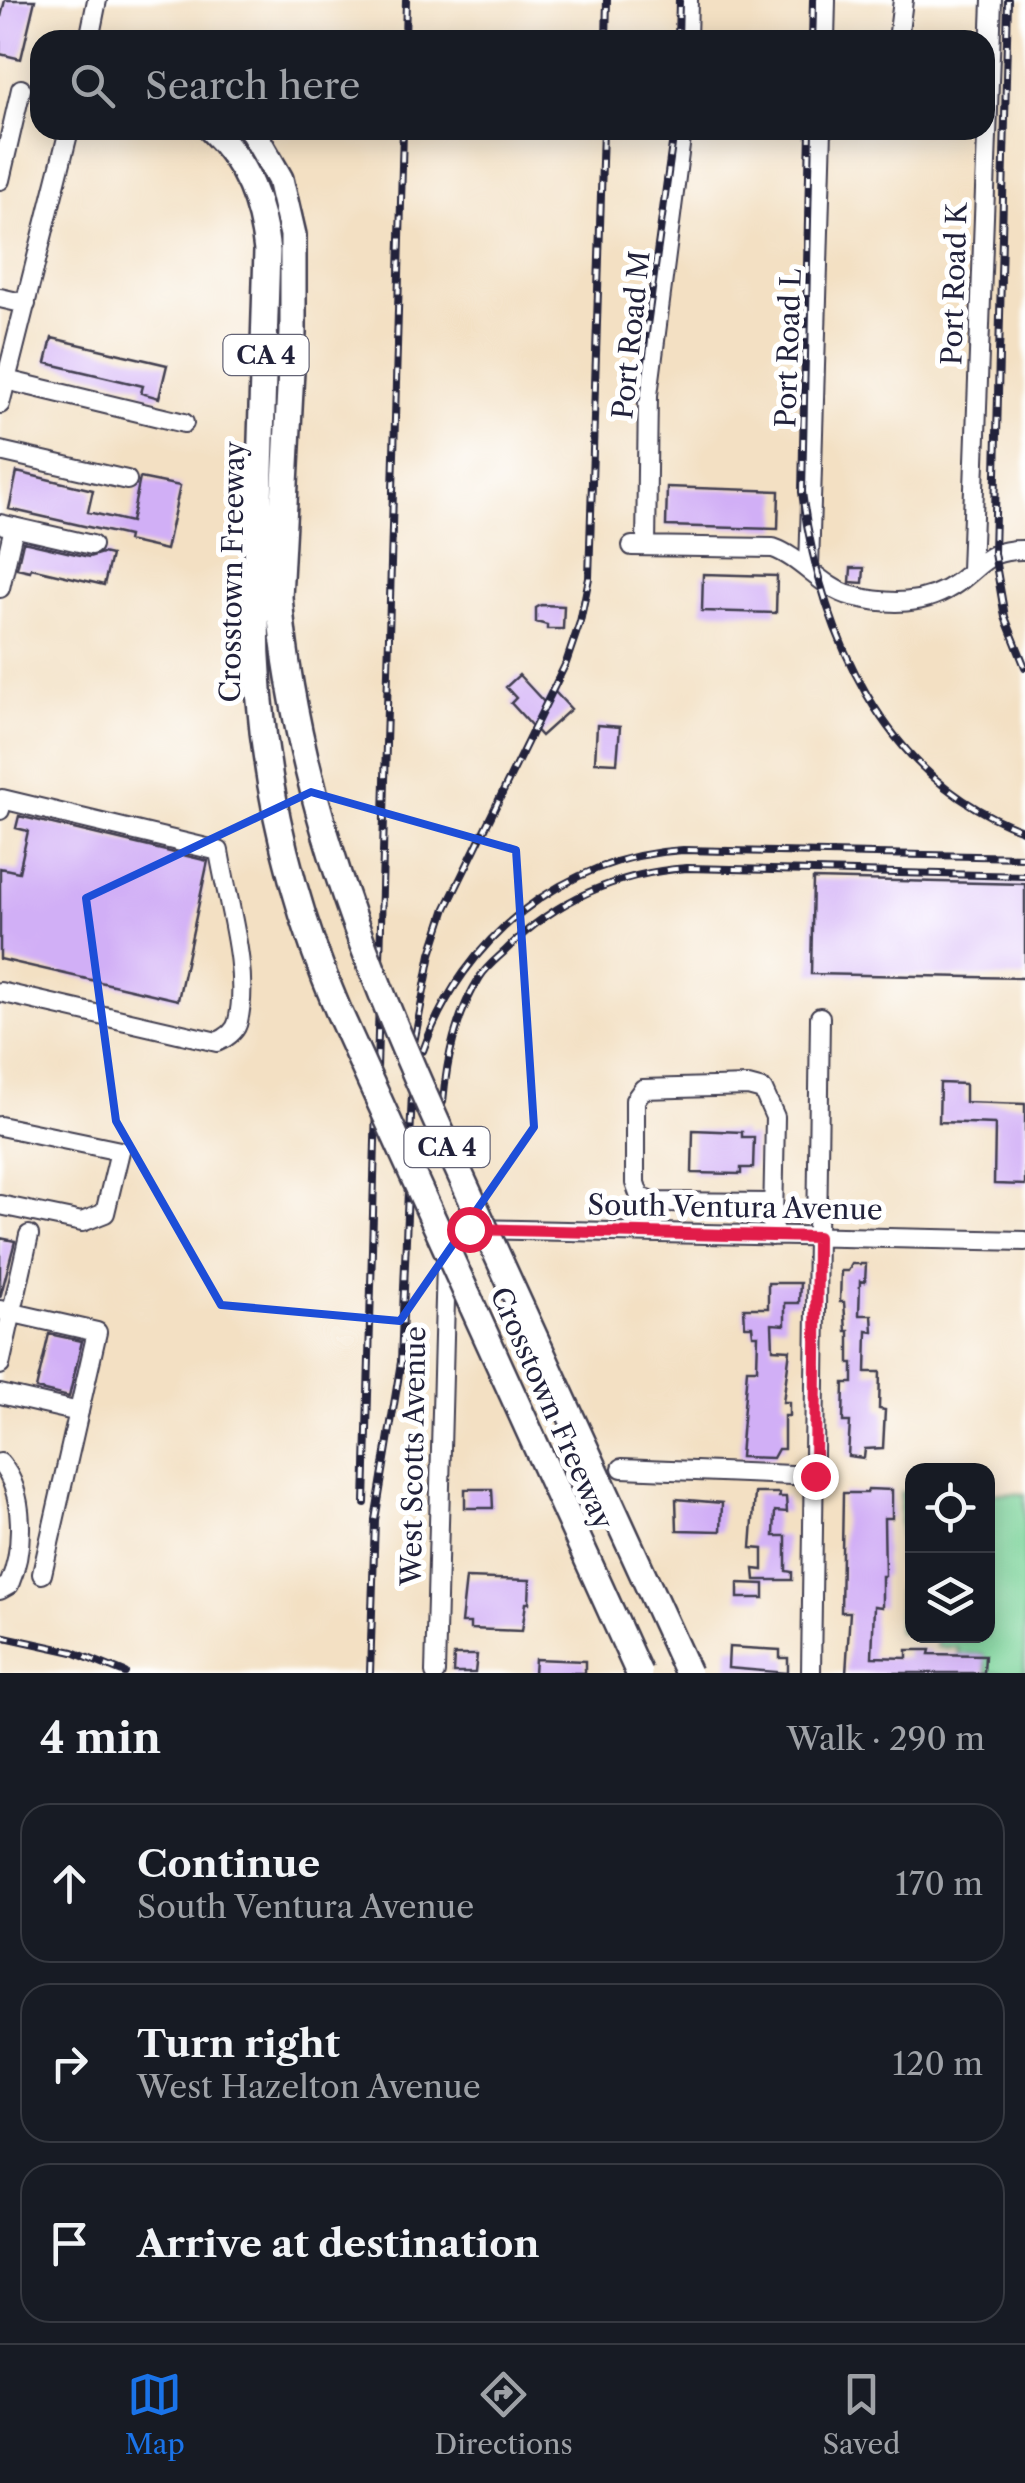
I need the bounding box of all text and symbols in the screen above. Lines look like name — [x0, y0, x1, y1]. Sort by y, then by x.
search box — [30, 30, 995, 140]
icon: search — [65, 58, 120, 113]
text: Search here — [145, 62, 360, 109]
street label: Port Road K — [934, 201, 974, 366]
street label: Port Road M — [605, 249, 657, 421]
street label: Port Road L — [768, 268, 808, 428]
road number: CA 4 — [224, 335, 308, 375]
street label: Crosstown Freeway — [213, 441, 251, 703]
road number: CA 4 — [404, 1127, 490, 1167]
street label: South Ventura Avenue — [587, 1187, 883, 1227]
route start — [447, 1207, 493, 1253]
street label: Crosstown Freeway — [483, 1282, 621, 1535]
street label: West Scotts Avenue — [394, 1326, 432, 1587]
route end — [793, 1454, 839, 1500]
map controls — [905, 1463, 995, 1643]
button: locate — [905, 1463, 995, 1553]
button: layers — [905, 1553, 995, 1643]
text: 4 min — [40, 1712, 161, 1764]
text: Walk · 290 m — [787, 1719, 985, 1758]
text: Continue — [137, 1840, 320, 1887]
icon: ahead — [42, 1856, 97, 1911]
text: 170 m — [895, 1864, 983, 1903]
text: South Ventura Avenue — [137, 1887, 474, 1926]
text: Turn right — [137, 2020, 340, 2067]
icon: right — [42, 2036, 97, 2091]
text: 120 m — [893, 2044, 983, 2083]
text: West Hazelton Avenue — [137, 2067, 481, 2106]
icon: arrive — [42, 2216, 97, 2271]
text: Arrive at destination — [137, 2220, 540, 2267]
tab: Map — [125, 2367, 185, 2461]
tab: Directions — [434, 2367, 573, 2461]
tab: Saved — [822, 2367, 900, 2461]

